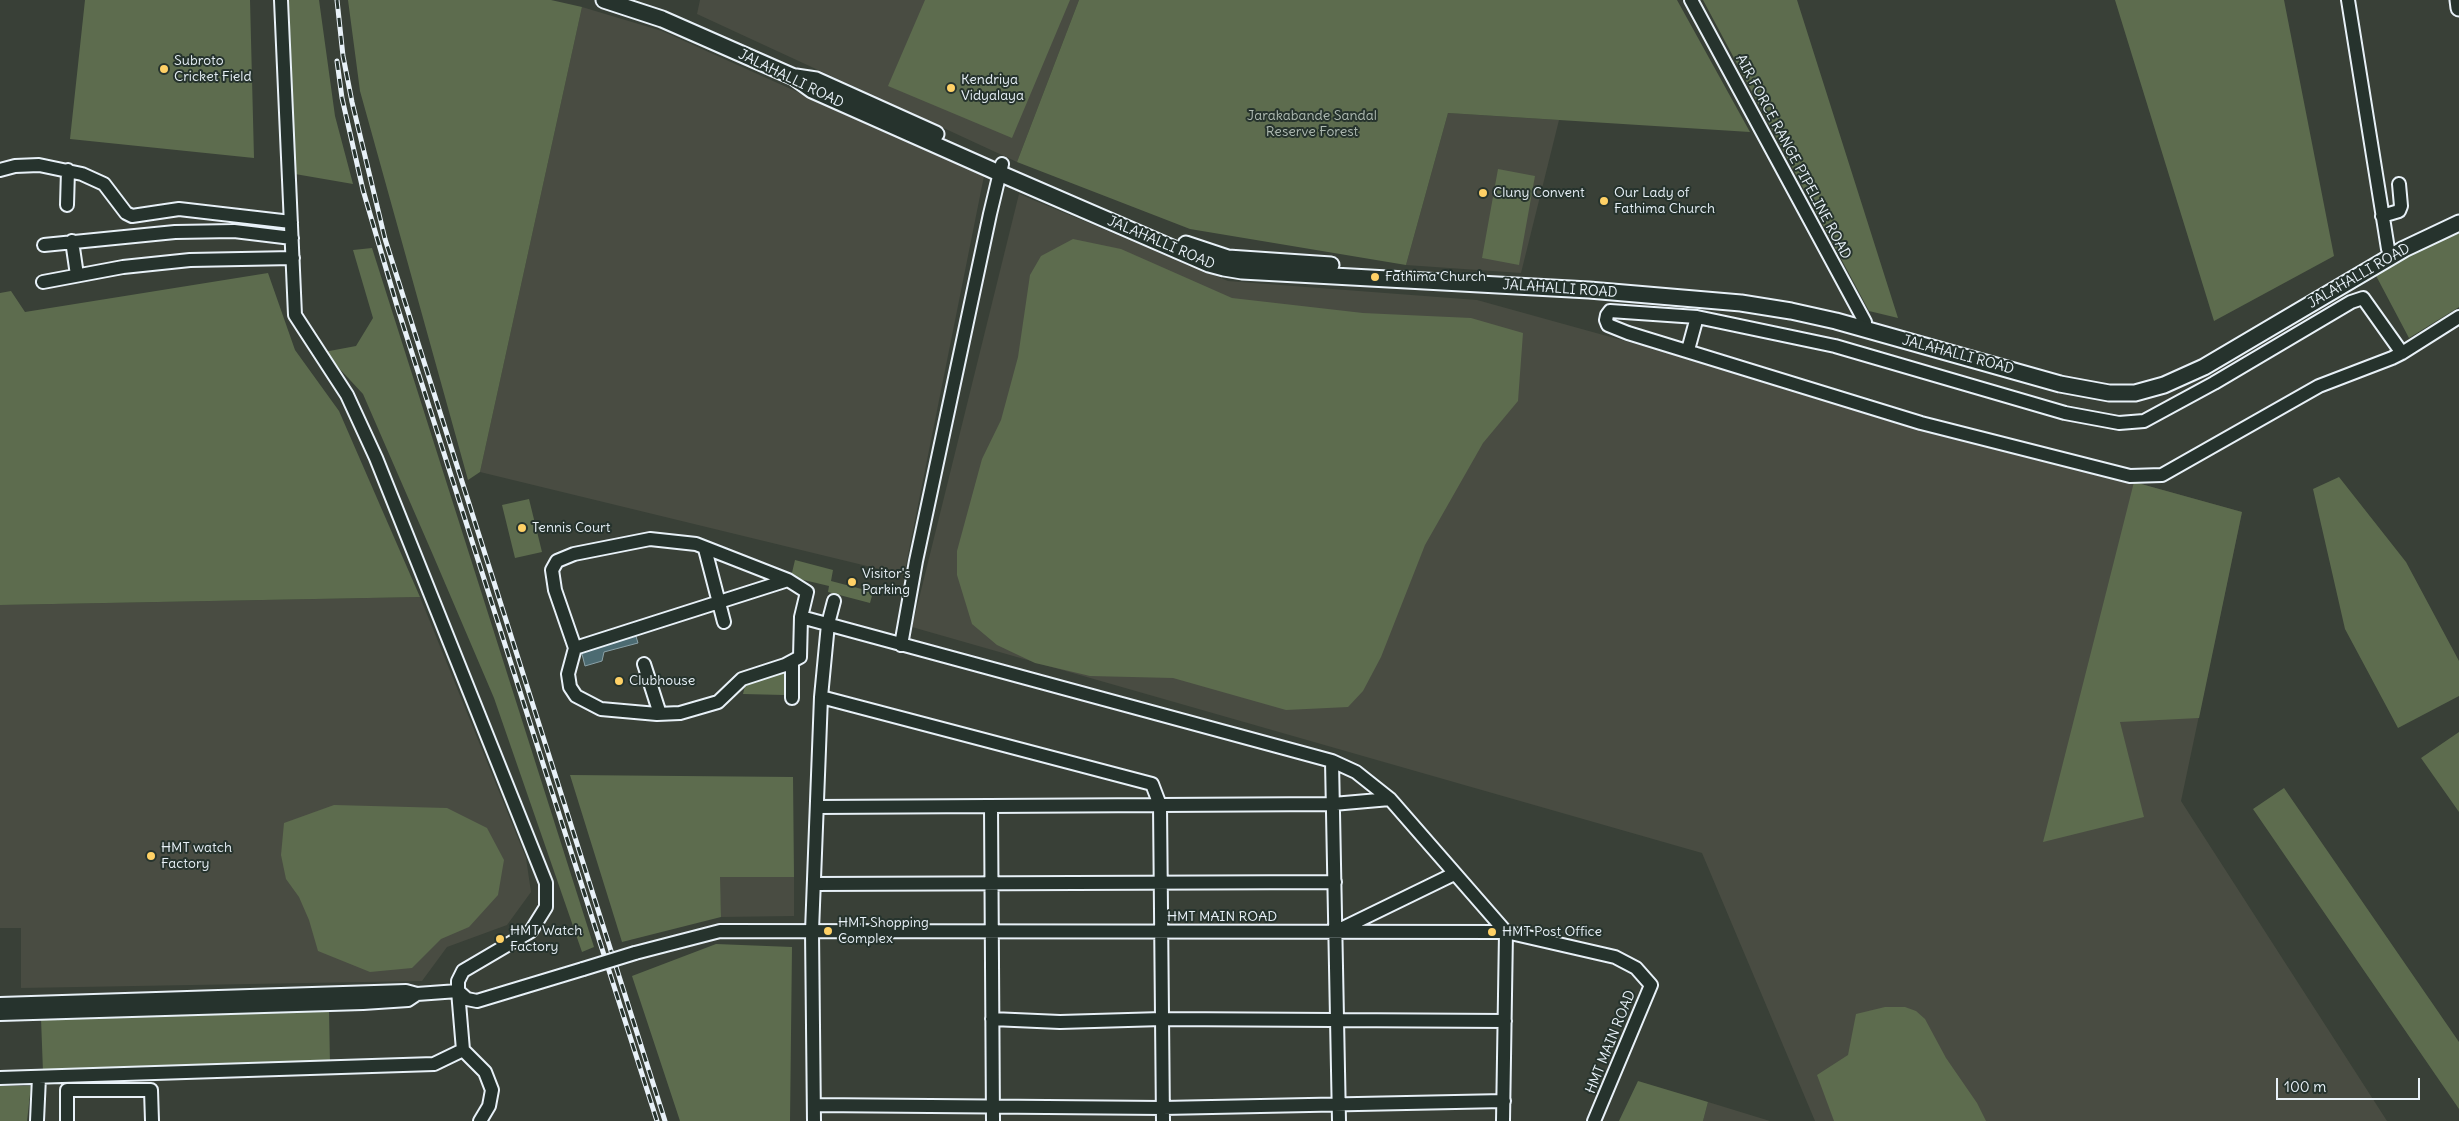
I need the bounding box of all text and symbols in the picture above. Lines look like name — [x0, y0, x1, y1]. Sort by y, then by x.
street label: JALAHALLI ROAD — [736, 46, 846, 112]
street label: AIR FORCE RANGE PIPELINE ROAD — [1732, 52, 1854, 262]
place label: Subroto Cricket Field — [174, 53, 252, 85]
marker: Subroto Cricket Field — [158, 63, 170, 75]
place label: Kendriya Vidyalaya — [961, 72, 1024, 104]
marker: Kendriya Vidyalaya — [945, 82, 957, 94]
park label: Jarakabande Sandal Reserve Forest — [1247, 108, 1377, 140]
place label: Cluny Convent — [1493, 185, 1585, 201]
place label: Our Lady of Fathima Church — [1614, 185, 1715, 218]
marker: Cluny Convent — [1477, 187, 1489, 199]
marker: Our Lady of Fathima Church — [1598, 195, 1610, 207]
street label: JALAHALLI ROAD — [1105, 213, 1217, 273]
street label: JALAHALLI ROAD — [2305, 240, 2413, 312]
place label: Fathima Church — [1385, 269, 1486, 285]
marker: Fathima Church — [1369, 271, 1381, 283]
street label: JALAHALLI ROAD — [1502, 277, 1618, 301]
street label: JALAHALLI ROAD — [1900, 332, 2016, 378]
place label: Tennis Court — [532, 520, 610, 536]
marker: Tennis Court — [516, 522, 528, 534]
place label: Visitor's Parking — [862, 566, 911, 598]
marker: Visitor's Parking — [846, 576, 858, 588]
place label: Clubhouse — [629, 673, 695, 689]
marker: Clubhouse — [613, 675, 625, 687]
place label: HMT watch Factory — [161, 840, 232, 872]
marker: HMT watch Factory — [145, 850, 157, 862]
street label: HMT MAIN ROAD — [1167, 909, 1277, 925]
place label: HMT Shopping Complex — [838, 915, 929, 948]
place label: HMT Watch Factory — [510, 923, 582, 956]
place label: HMT Post Office — [1502, 924, 1602, 940]
marker: HMT Shopping Complex — [822, 925, 834, 937]
marker: HMT Post Office — [1486, 926, 1498, 938]
marker: HMT Watch Factory — [494, 933, 506, 945]
street label: HMT MAIN ROAD — [1583, 988, 1639, 1096]
scale bar — [2279, 1068, 2423, 1100]
text: 100 m — [2284, 1077, 2326, 1096]

